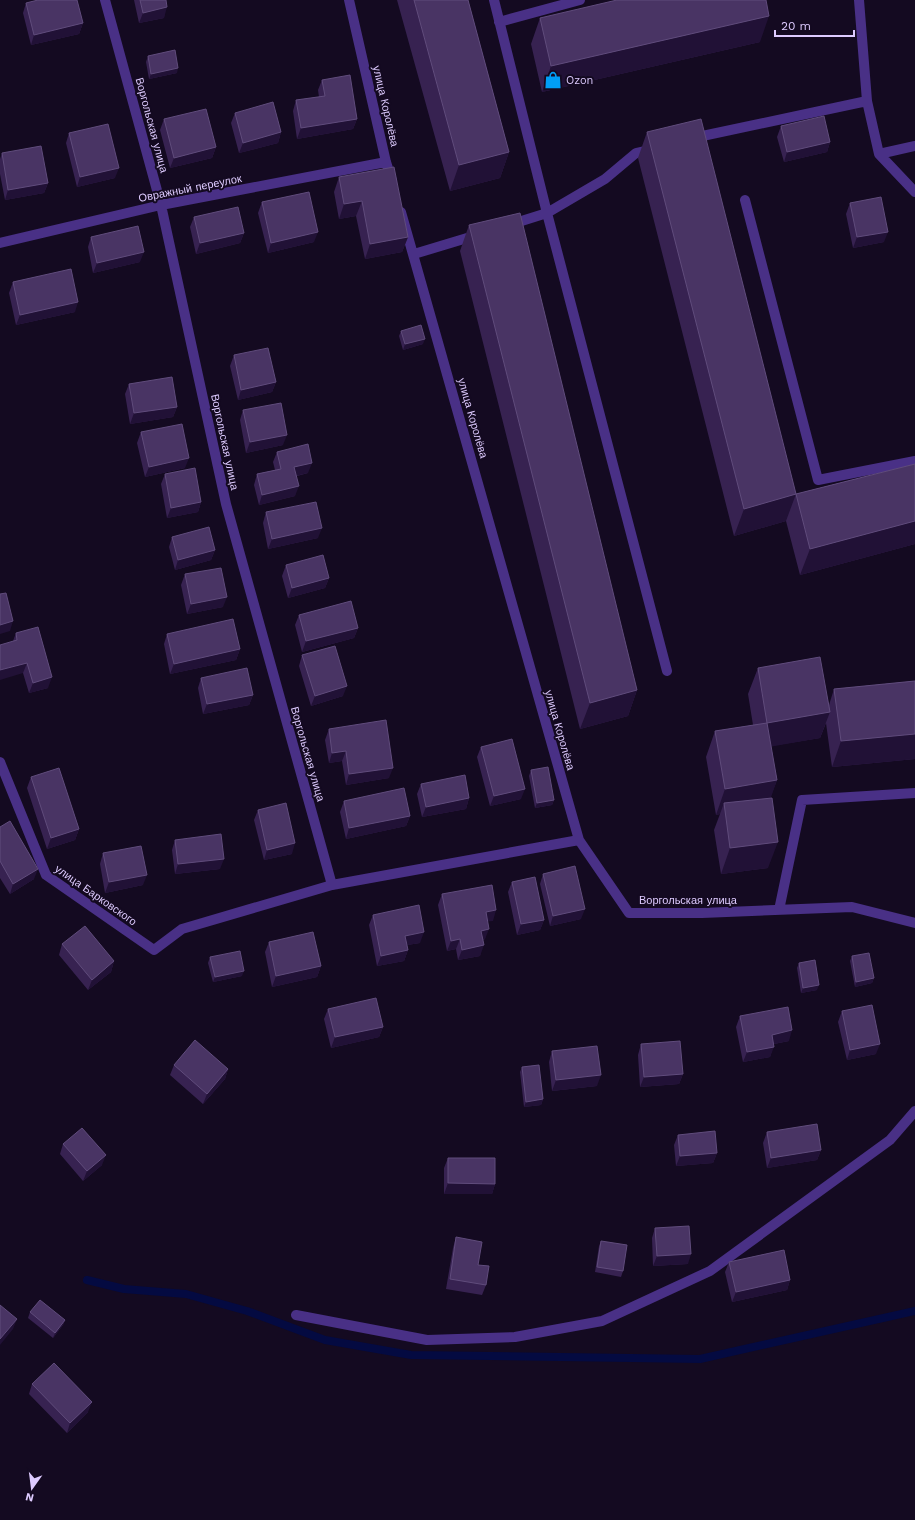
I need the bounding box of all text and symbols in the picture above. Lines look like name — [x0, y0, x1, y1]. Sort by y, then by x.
scale bar — [775, 12, 854, 38]
text: 20 m — [781, 19, 811, 33]
street label: улица Королёва — [370, 64, 401, 149]
shop icon: Ozon — [543, 70, 563, 90]
place label: Ozon — [566, 74, 593, 87]
street label: Воргольская улица — [133, 76, 171, 175]
street label: Овражный переулок — [137, 172, 243, 205]
street label: улица Королёва — [455, 377, 490, 461]
street label: Воргольская улица — [208, 393, 241, 492]
street label: улица Королёва — [542, 689, 577, 773]
street label: Воргольская улица — [288, 705, 328, 804]
street label: улица Барковского — [52, 862, 139, 928]
street label: Воргольская улица — [639, 894, 738, 907]
north arrow — [12, 1468, 52, 1508]
text: N — [24, 1490, 35, 1505]

